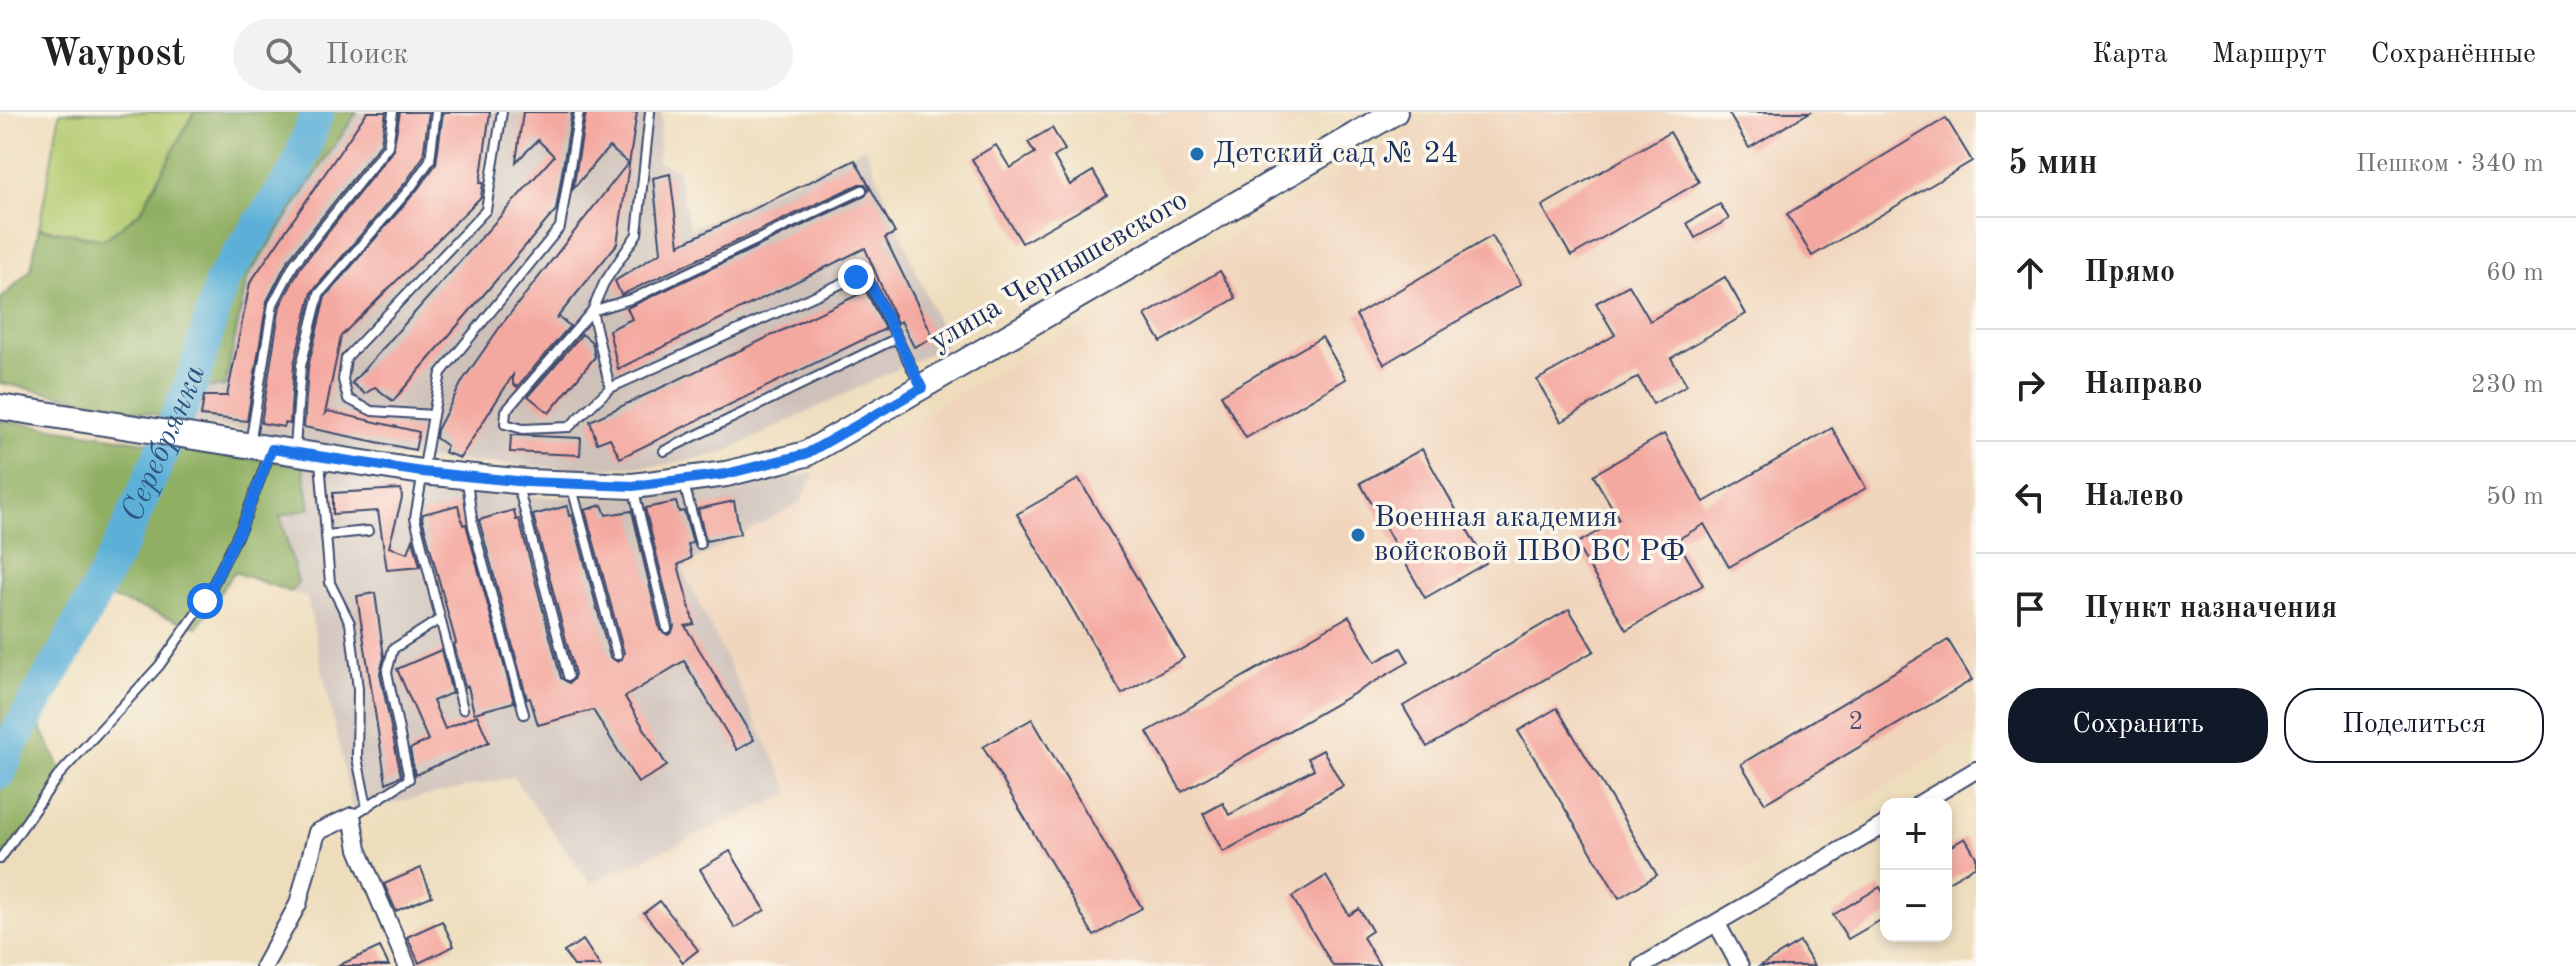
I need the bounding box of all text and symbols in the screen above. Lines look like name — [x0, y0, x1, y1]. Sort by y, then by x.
search box — [233, 19, 793, 91]
icon: search — [261, 33, 305, 77]
text: Waypost — [40, 36, 185, 74]
text: Поиск — [325, 40, 408, 70]
text: Карта — [2092, 41, 2168, 69]
text: Маршрут — [2212, 41, 2327, 69]
text: Сохранённые — [2371, 41, 2536, 69]
place label: Детский сад № 24 — [1213, 139, 1458, 169]
marker: Детский сад № 24 — [1188, 145, 1206, 163]
text: 5 мин — [2008, 147, 2098, 181]
text: Пешком · 340 m — [2356, 151, 2544, 177]
street label: улица Чернышевского — [925, 185, 1193, 357]
icon: ahead — [2008, 251, 2052, 295]
text: Прямо — [2084, 258, 2175, 288]
route end — [838, 259, 874, 295]
text: 60 m — [2486, 260, 2544, 286]
water label: Серебрянка — [117, 362, 212, 527]
icon: right — [2008, 363, 2052, 407]
text: Направо — [2084, 370, 2203, 400]
text: 230 m — [2471, 372, 2544, 398]
icon: left — [2008, 475, 2052, 519]
text: Налево — [2084, 482, 2184, 512]
text: 50 m — [2486, 484, 2544, 510]
place label: Военная академия войсковой ПВО ВС РФ — [1374, 503, 1685, 567]
marker: Военная академия войсковой ПВО ВС РФ — [1349, 526, 1367, 544]
route start — [187, 583, 223, 619]
icon: arrive — [2008, 587, 2052, 631]
text: Пункт назначения — [2084, 594, 2337, 624]
button: Сохранить — [2008, 688, 2268, 763]
button: Поделиться — [2284, 688, 2544, 763]
house number: 2 — [1848, 709, 1864, 735]
map controls — [1880, 798, 1952, 942]
button: + — [1880, 798, 1952, 870]
button: − — [1880, 870, 1952, 942]

